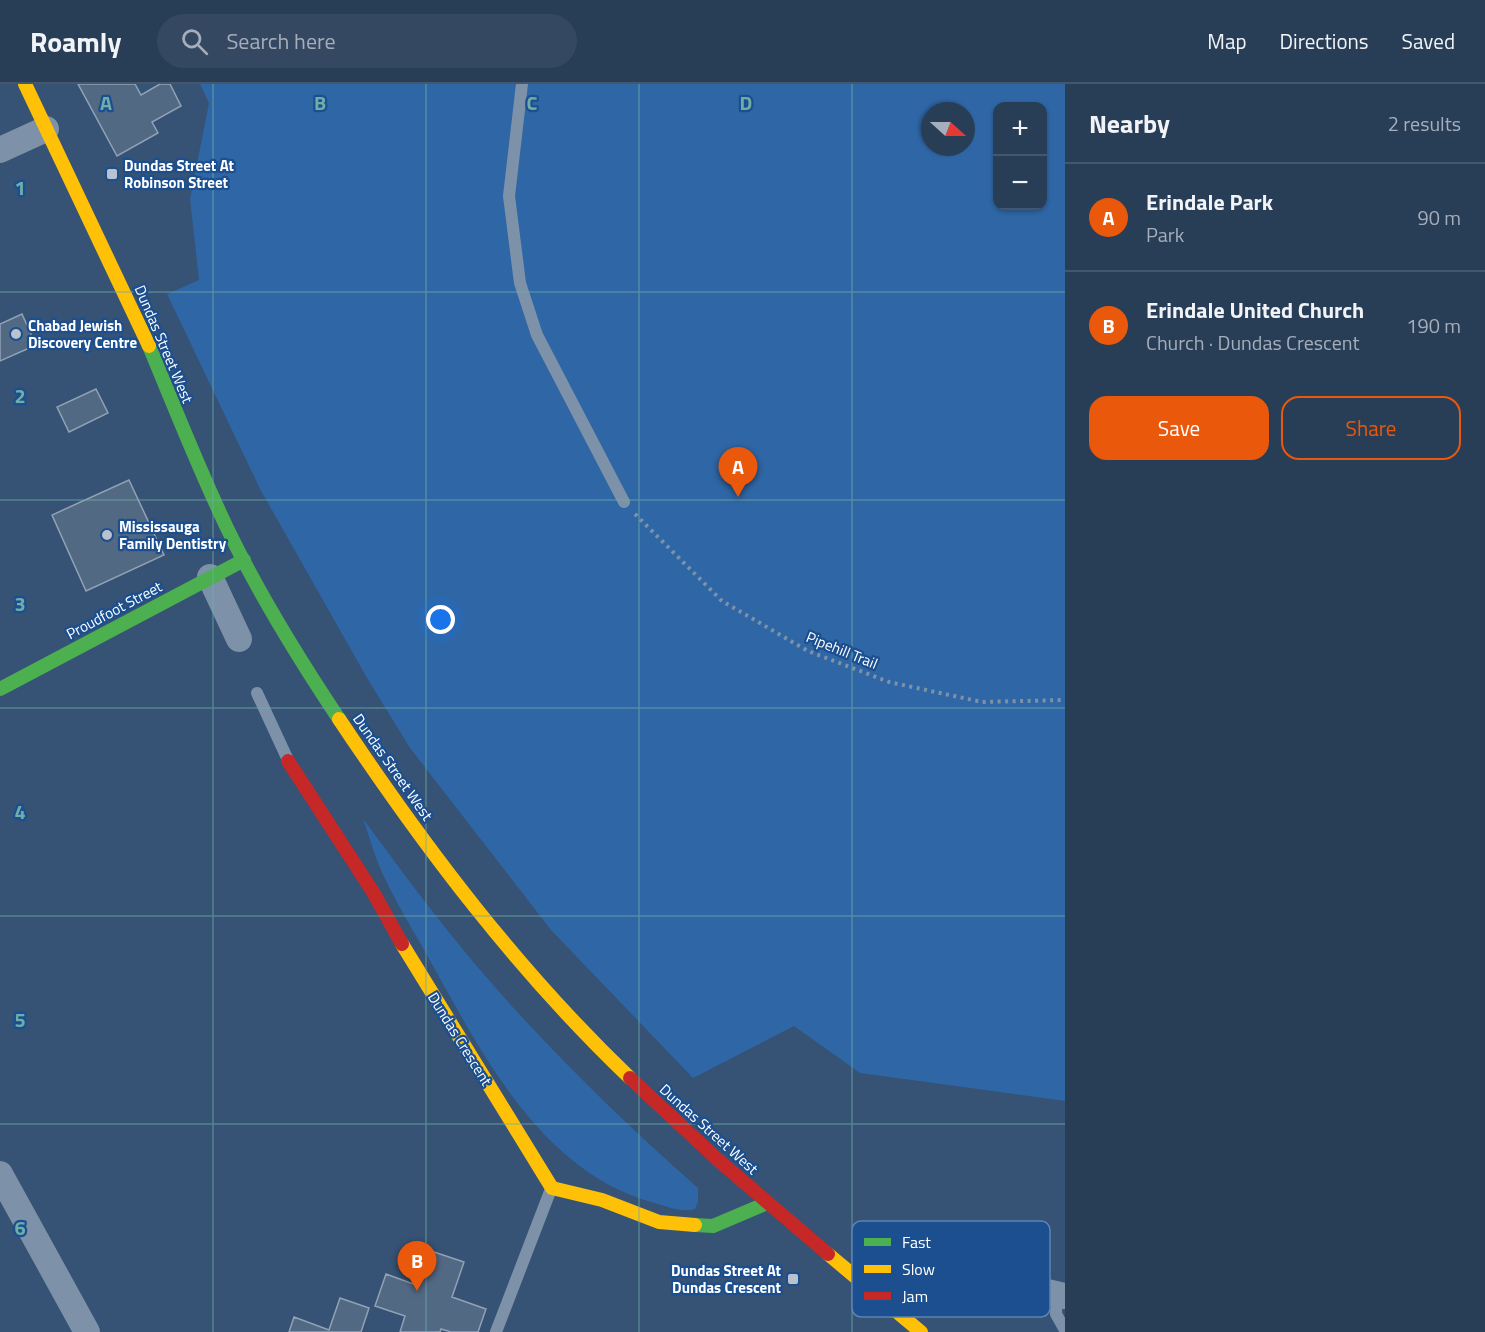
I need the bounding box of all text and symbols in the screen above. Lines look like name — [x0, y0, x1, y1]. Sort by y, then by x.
search box — [157, 14, 577, 68]
text: Roamly — [30, 20, 121, 63]
text: Search here — [226, 24, 336, 58]
icon: search — [178, 25, 211, 58]
text: Map — [1207, 25, 1247, 57]
text: Directions — [1280, 25, 1369, 57]
text: Saved — [1402, 25, 1455, 57]
text: A — [100, 87, 112, 118]
text: B — [314, 87, 326, 118]
text: C — [527, 87, 538, 118]
text: D — [740, 87, 752, 118]
north arrow — [921, 102, 975, 156]
map controls — [993, 102, 1047, 210]
button: + — [993, 102, 1047, 156]
text: Nearby — [1089, 104, 1170, 143]
text: 2 results — [1388, 108, 1461, 139]
place label: Dundas Street At Robinson Street — [124, 154, 234, 194]
button: − — [993, 156, 1047, 210]
marker: Dundas Street At Robinson Street — [105, 167, 119, 181]
text: 1 — [14, 172, 26, 203]
text: Erindale Park — [1146, 185, 1273, 219]
text: A — [1102, 202, 1115, 233]
text: 90 m — [1417, 202, 1461, 233]
text: Park — [1146, 219, 1184, 250]
street label: Dundas Street West — [129, 281, 200, 407]
text: Erindale United Church — [1146, 293, 1364, 327]
text: B — [1102, 310, 1115, 341]
text: 190 m — [1406, 310, 1461, 341]
place label: Chabad Jewish Discovery Centre — [28, 314, 137, 354]
marker: Chabad Jewish Discovery Centre — [9, 327, 23, 341]
text: Church · Dundas Crescent — [1146, 327, 1359, 358]
text: 2 — [14, 380, 26, 411]
button: Save — [1089, 396, 1269, 460]
button: Share — [1281, 396, 1461, 460]
pin: A — [718, 448, 758, 497]
place label: Mississauga Family Dentistry — [119, 515, 227, 555]
marker: Mississauga Family Dentistry — [100, 528, 114, 542]
street label: Proudfoot Street — [62, 575, 167, 645]
text: 3 — [14, 588, 26, 619]
your location — [426, 605, 455, 634]
street label: Pipehill Trail — [803, 625, 881, 675]
street label: Dundas Street West — [347, 709, 439, 826]
text: 4 — [14, 796, 26, 827]
street label: Dundas Crescent — [422, 988, 498, 1091]
text: 5 — [14, 1004, 26, 1035]
street label: Dundas Street West — [654, 1078, 764, 1180]
text: 6 — [14, 1212, 26, 1243]
legend — [852, 1221, 1050, 1317]
text: Fast — [902, 1230, 931, 1254]
pin: B — [398, 1242, 436, 1291]
text: Slow — [902, 1257, 935, 1281]
place label: Dundas Street At Dundas Crescent — [671, 1259, 782, 1299]
marker: Dundas Street At Dundas Crescent — [786, 1272, 800, 1286]
text: Jam — [902, 1284, 928, 1308]

